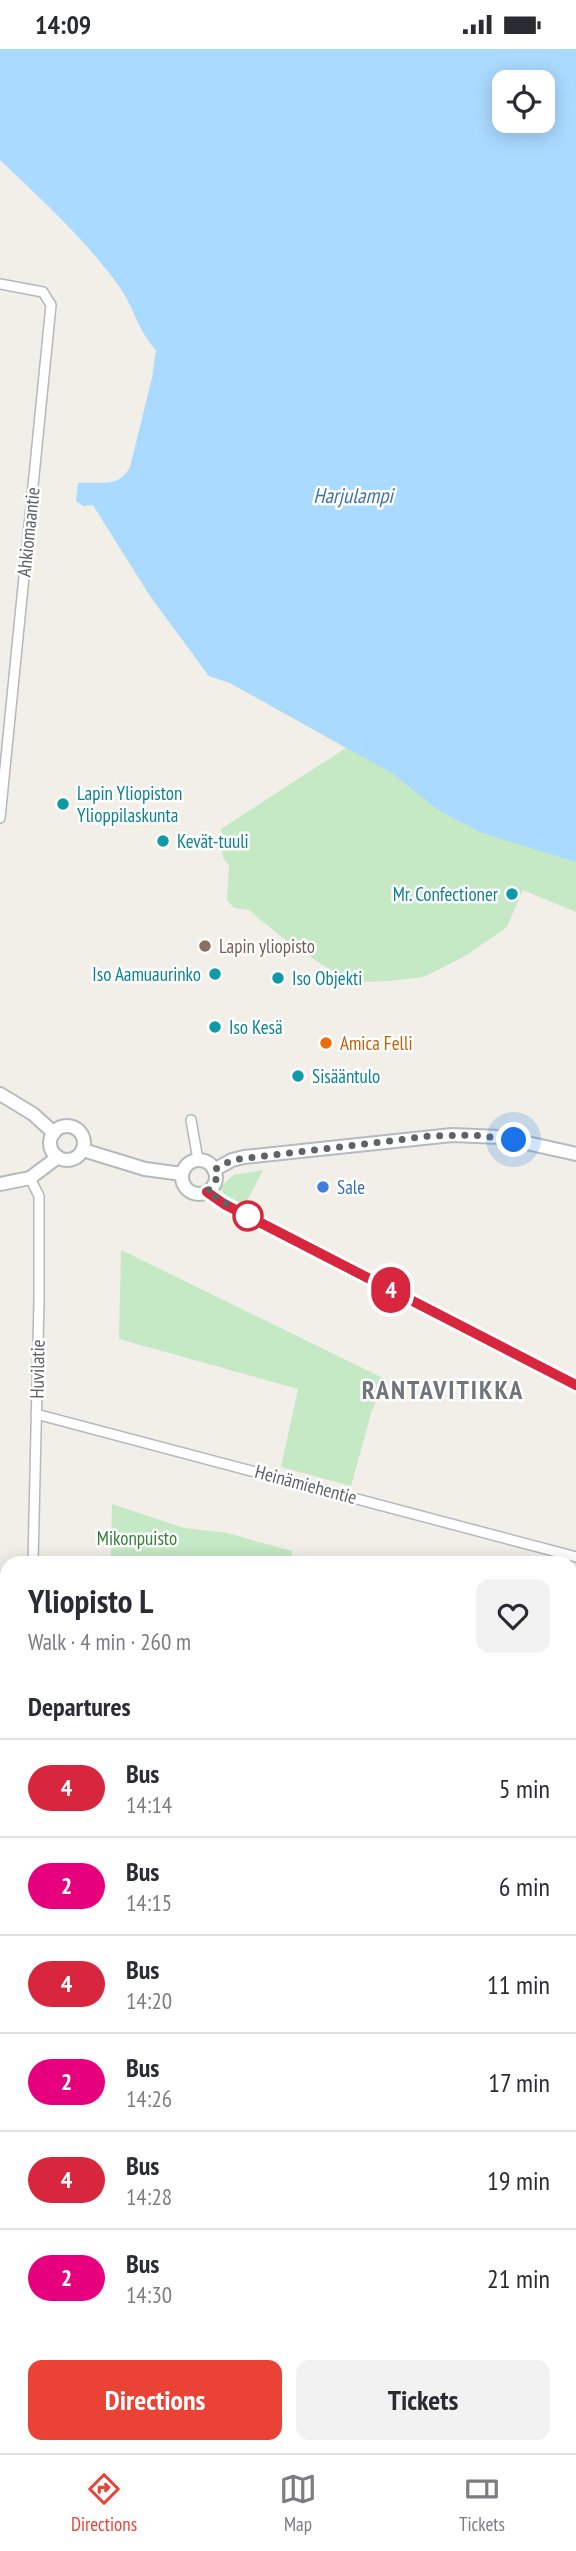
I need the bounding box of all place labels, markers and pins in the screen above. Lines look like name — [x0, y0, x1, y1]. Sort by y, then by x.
place label: Lapin Yliopiston Ylioppilaskunta — [77, 781, 182, 827]
marker: Lapin Yliopiston Ylioppilaskunta — [55, 796, 71, 812]
place label: Kevät-tuuli — [177, 829, 249, 853]
marker: Kevät-tuuli — [155, 833, 171, 849]
place label: Mr. Confectioner — [393, 882, 499, 906]
marker: Mr. Confectioner — [504, 886, 520, 902]
place label: Lapin yliopisto — [219, 934, 315, 958]
marker: Lapin yliopisto — [197, 938, 213, 954]
place label: Iso Aamuaurinko — [92, 962, 201, 986]
marker: Iso Aamuaurinko — [207, 966, 223, 982]
place label: Iso Objekti — [292, 966, 362, 990]
marker: Iso Objekti — [270, 970, 286, 986]
place label: Iso Kesä — [229, 1015, 283, 1039]
marker: Iso Kesä — [207, 1019, 223, 1035]
place label: Amica Felli — [340, 1031, 413, 1055]
marker: Amica Felli — [318, 1035, 334, 1051]
place label: Sisääntulo — [312, 1064, 380, 1088]
marker: Sisääntulo — [290, 1068, 306, 1084]
place label: Sale — [337, 1175, 365, 1199]
marker: Sale — [315, 1179, 331, 1195]
unlabelled marker — [233, 1201, 263, 1231]

